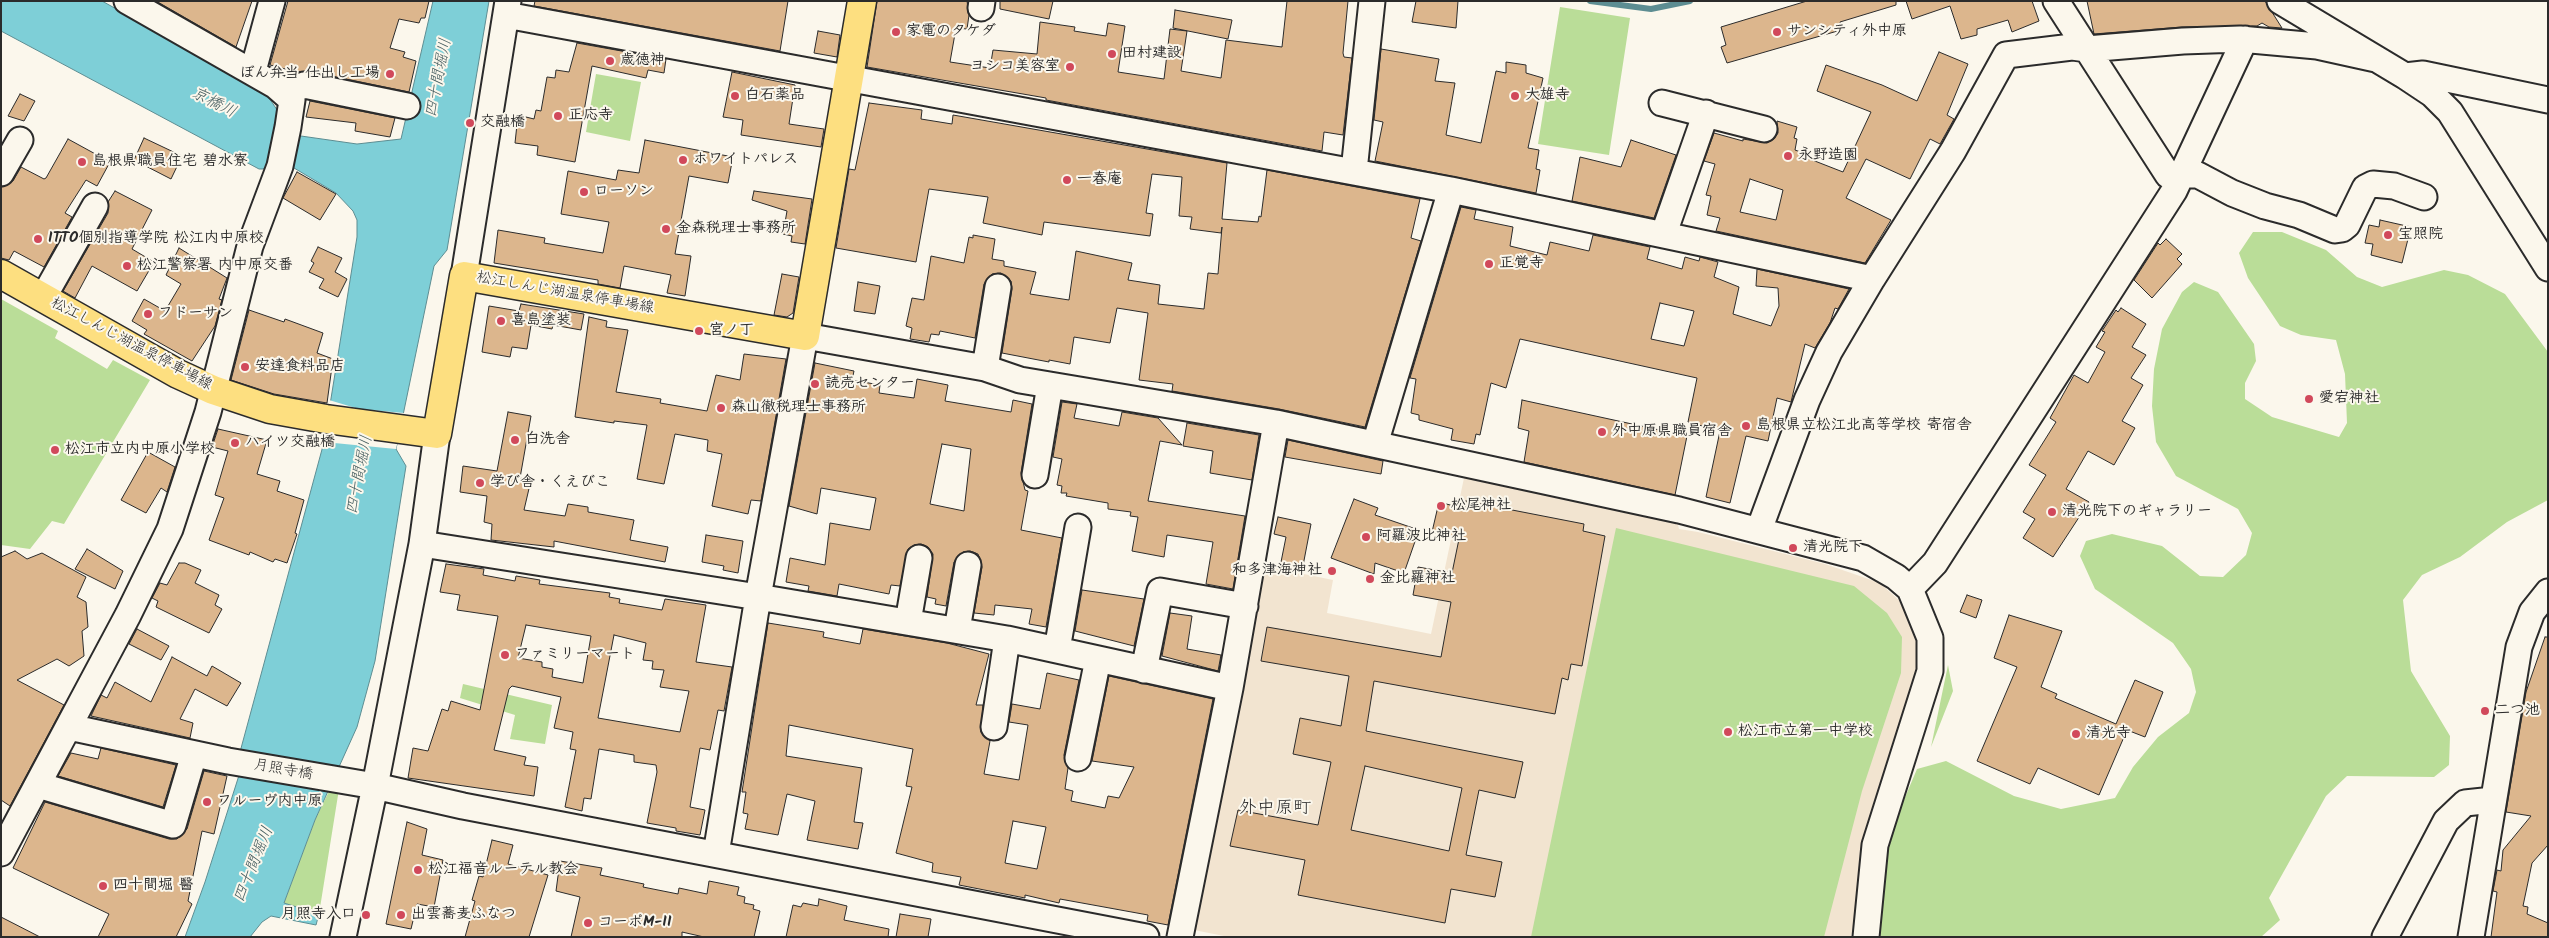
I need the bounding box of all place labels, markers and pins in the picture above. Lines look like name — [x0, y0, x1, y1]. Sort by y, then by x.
place label: 家電のタケダ — [906, 23, 996, 41]
place label: サンシティ外中原 — [1787, 23, 1907, 41]
marker: 家電のタケダ — [890, 26, 902, 38]
marker: サンシティ外中原 — [1771, 26, 1783, 38]
place label: 田村建設 — [1122, 45, 1182, 63]
marker: 田村建設 — [1106, 48, 1118, 60]
place label: 歳徳神 — [620, 52, 665, 70]
marker: 歳徳神 — [604, 55, 616, 67]
place label: ヨシコ美容室 — [970, 58, 1060, 76]
marker: ヨシコ美容室 — [1064, 61, 1076, 73]
place label: ぼん弁当 仕出し工場 — [239, 65, 380, 83]
marker: ぼん弁当 仕出し工場 — [384, 68, 396, 80]
place label: 白石薬品 — [745, 87, 805, 105]
place label: 大雄寺 — [1525, 87, 1570, 105]
marker: 白石薬品 — [729, 90, 741, 102]
marker: 大雄寺 — [1509, 90, 1521, 102]
place label: 正応寺 — [568, 107, 613, 125]
marker: 正応寺 — [552, 110, 564, 122]
place label: 交融橋 — [480, 114, 525, 132]
marker: 交融橋 — [464, 117, 476, 129]
place label: 永野造園 — [1798, 147, 1858, 165]
marker: 永野造園 — [1782, 150, 1794, 162]
place label: ホワイトパレス — [693, 151, 798, 169]
place label: 島根県職員住宅 碧水寮 — [92, 153, 248, 171]
marker: ホワイトパレス — [677, 154, 689, 166]
marker: 島根県職員住宅 碧水寮 — [76, 156, 88, 168]
place label: 一春庵 — [1077, 171, 1122, 189]
marker: 一春庵 — [1061, 174, 1073, 186]
place label: ローソン — [594, 183, 654, 201]
marker: ローソン — [578, 186, 590, 198]
place label: 金森税理士事務所 — [676, 220, 796, 238]
marker: 金森税理士事務所 — [660, 223, 672, 235]
place label: 宝照院 — [2398, 226, 2443, 244]
marker: 宝照院 — [2382, 229, 2394, 241]
place label: ITTO個別指導学院 松江内中原校 — [48, 230, 264, 248]
marker: ITTO個別指導学院 松江内中原校 — [32, 233, 44, 245]
place label: 正覚寺 — [1499, 255, 1544, 273]
place label: 松江警察署 内中原交番 — [137, 257, 293, 275]
marker: 正覚寺 — [1483, 258, 1495, 270]
marker: 松江警察署 内中原交番 — [121, 260, 133, 272]
place label: フドーサン — [158, 305, 233, 323]
marker: フドーサン — [142, 308, 154, 320]
place label: 喜島塗装 — [511, 312, 571, 330]
marker: 喜島塗装 — [495, 315, 507, 327]
place label: 宮ノ丁 — [709, 322, 754, 340]
marker: 宮ノ丁 — [693, 325, 705, 337]
place label: 安達食料品店 — [255, 358, 345, 376]
marker: 安達食料品店 — [239, 361, 251, 373]
place label: 読売センター — [825, 375, 915, 393]
marker: 読売センター — [809, 378, 821, 390]
place label: 愛宕神社 — [2319, 390, 2379, 408]
marker: 愛宕神社 — [2303, 393, 2315, 405]
place label: 森山徹税理士事務所 — [731, 399, 866, 417]
marker: 森山徹税理士事務所 — [715, 402, 727, 414]
place label: 島根県立松江北高等学校 寄宿舎 — [1756, 417, 1972, 435]
marker: 島根県立松江北高等学校 寄宿舎 — [1740, 420, 1752, 432]
place label: 外中原県職員宿舎 — [1612, 423, 1732, 441]
marker: 外中原県職員宿舎 — [1596, 426, 1608, 438]
place label: 白洗舎 — [525, 431, 570, 449]
place label: ハイツ交融橋 — [245, 434, 335, 452]
marker: 白洗舎 — [509, 434, 521, 446]
marker: ハイツ交融橋 — [229, 437, 241, 449]
place label: 松江市立内中原小学校 — [65, 441, 215, 459]
marker: 松江市立内中原小学校 — [49, 444, 61, 456]
place label: 学び舎・くえびこ — [490, 474, 610, 492]
marker: 学び舎・くえびこ — [474, 477, 486, 489]
place label: 松尾神社 — [1451, 497, 1511, 515]
marker: 松尾神社 — [1435, 500, 1447, 512]
place label: 清光院下のギャラリー — [2062, 503, 2212, 521]
marker: 清光院下のギャラリー — [2046, 506, 2058, 518]
place label: 阿羅波比神社 — [1376, 528, 1466, 546]
marker: 阿羅波比神社 — [1360, 531, 1372, 543]
place label: 清光院下 — [1803, 539, 1863, 557]
marker: 清光院下 — [1787, 542, 1799, 554]
place label: 和多津海神社 — [1232, 562, 1322, 580]
marker: 和多津海神社 — [1326, 565, 1338, 577]
place label: 金比羅神社 — [1380, 570, 1455, 588]
marker: 金比羅神社 — [1364, 573, 1376, 585]
place label: ファミリーマート — [515, 646, 635, 664]
marker: ファミリーマート — [499, 649, 511, 661]
place label: 二つ池 — [2495, 702, 2540, 720]
marker: 二つ池 — [2479, 705, 2491, 717]
place label: 松江市立第一中学校 — [1738, 723, 1873, 741]
place label: 清光寺 — [2086, 725, 2131, 743]
marker: 松江市立第一中学校 — [1722, 726, 1734, 738]
marker: 清光寺 — [2070, 728, 2082, 740]
place label: フルーヴ内中原 — [217, 793, 323, 811]
marker: フルーヴ内中原 — [201, 796, 213, 808]
place label: 松江福音ルーテル教会 — [428, 861, 579, 879]
marker: 松江福音ルーテル教会 — [412, 864, 424, 876]
place label: 四十間堀 醫 — [113, 877, 194, 895]
marker: 四十間堀 醫 — [97, 880, 109, 892]
place label: 月照寺入口 — [281, 906, 356, 924]
place label: 出雲蕎麦ふなつ — [411, 906, 516, 924]
marker: 月照寺入口 — [360, 909, 372, 921]
marker: 出雲蕎麦ふなつ — [395, 909, 407, 921]
place label: コーポM-II — [598, 914, 672, 932]
marker: コーポM-II — [582, 917, 594, 929]

